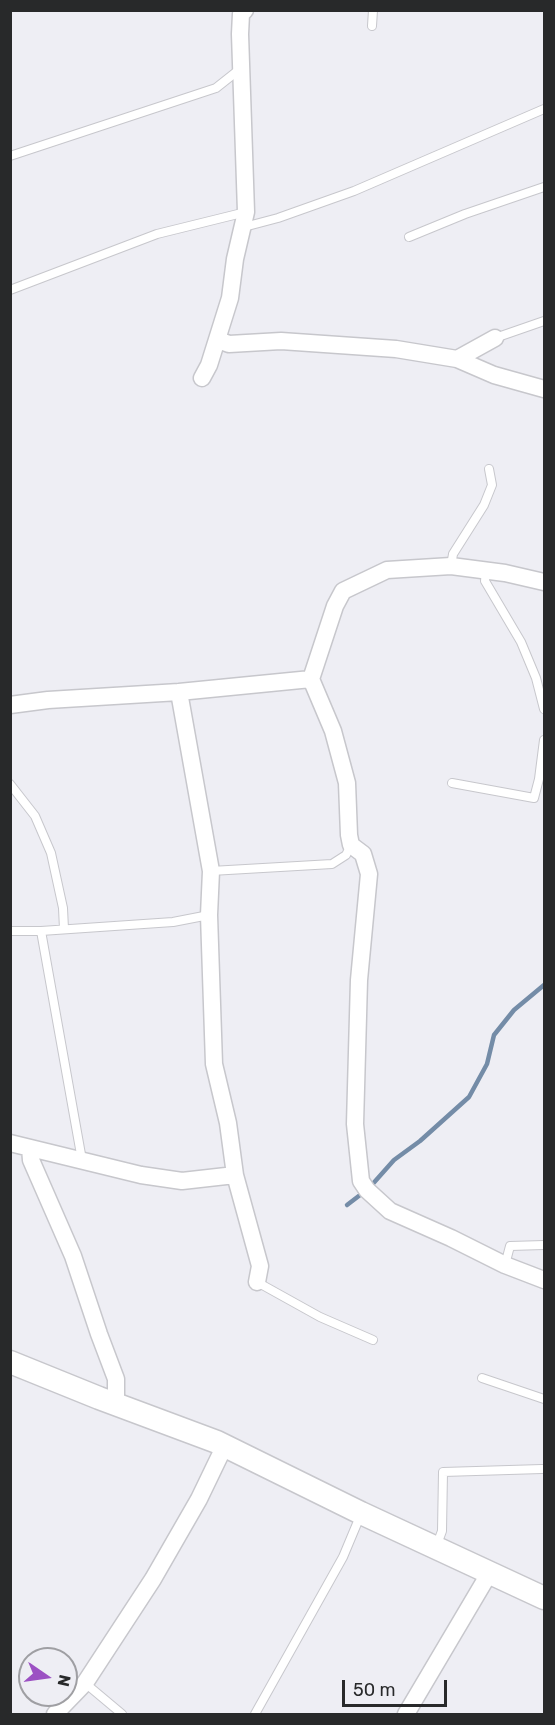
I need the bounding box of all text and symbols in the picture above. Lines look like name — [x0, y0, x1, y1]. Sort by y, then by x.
north arrow — [18, 1647, 78, 1707]
scale bar — [345, 1668, 450, 1706]
text: N — [54, 1673, 75, 1688]
text: 50 m — [353, 1679, 396, 1701]

